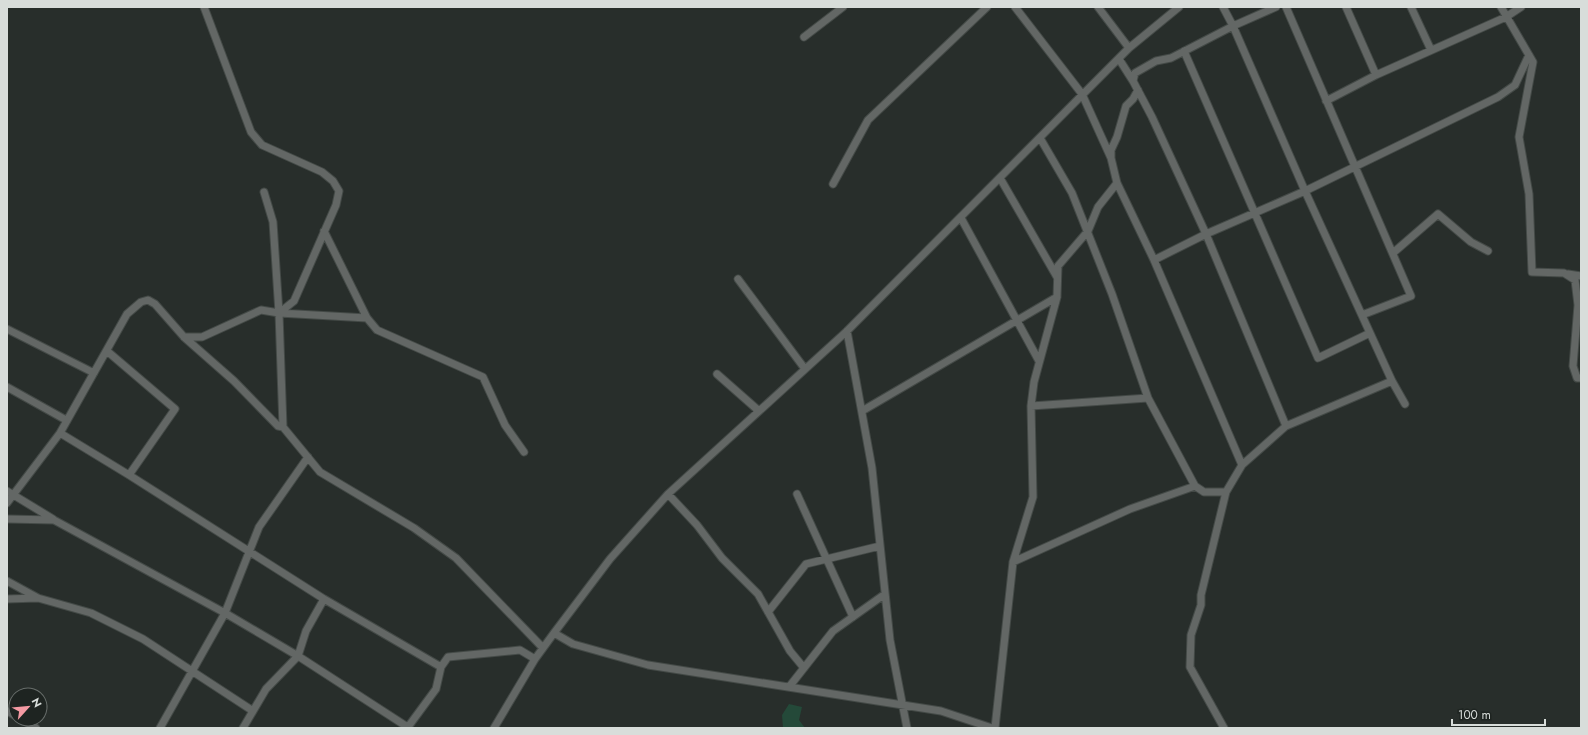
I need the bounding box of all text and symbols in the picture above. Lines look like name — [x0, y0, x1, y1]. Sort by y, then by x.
north arrow — [8, 687, 48, 727]
text: N — [28, 695, 46, 710]
scale bar — [1452, 701, 1545, 727]
text: 100 m — [1458, 706, 1491, 724]

